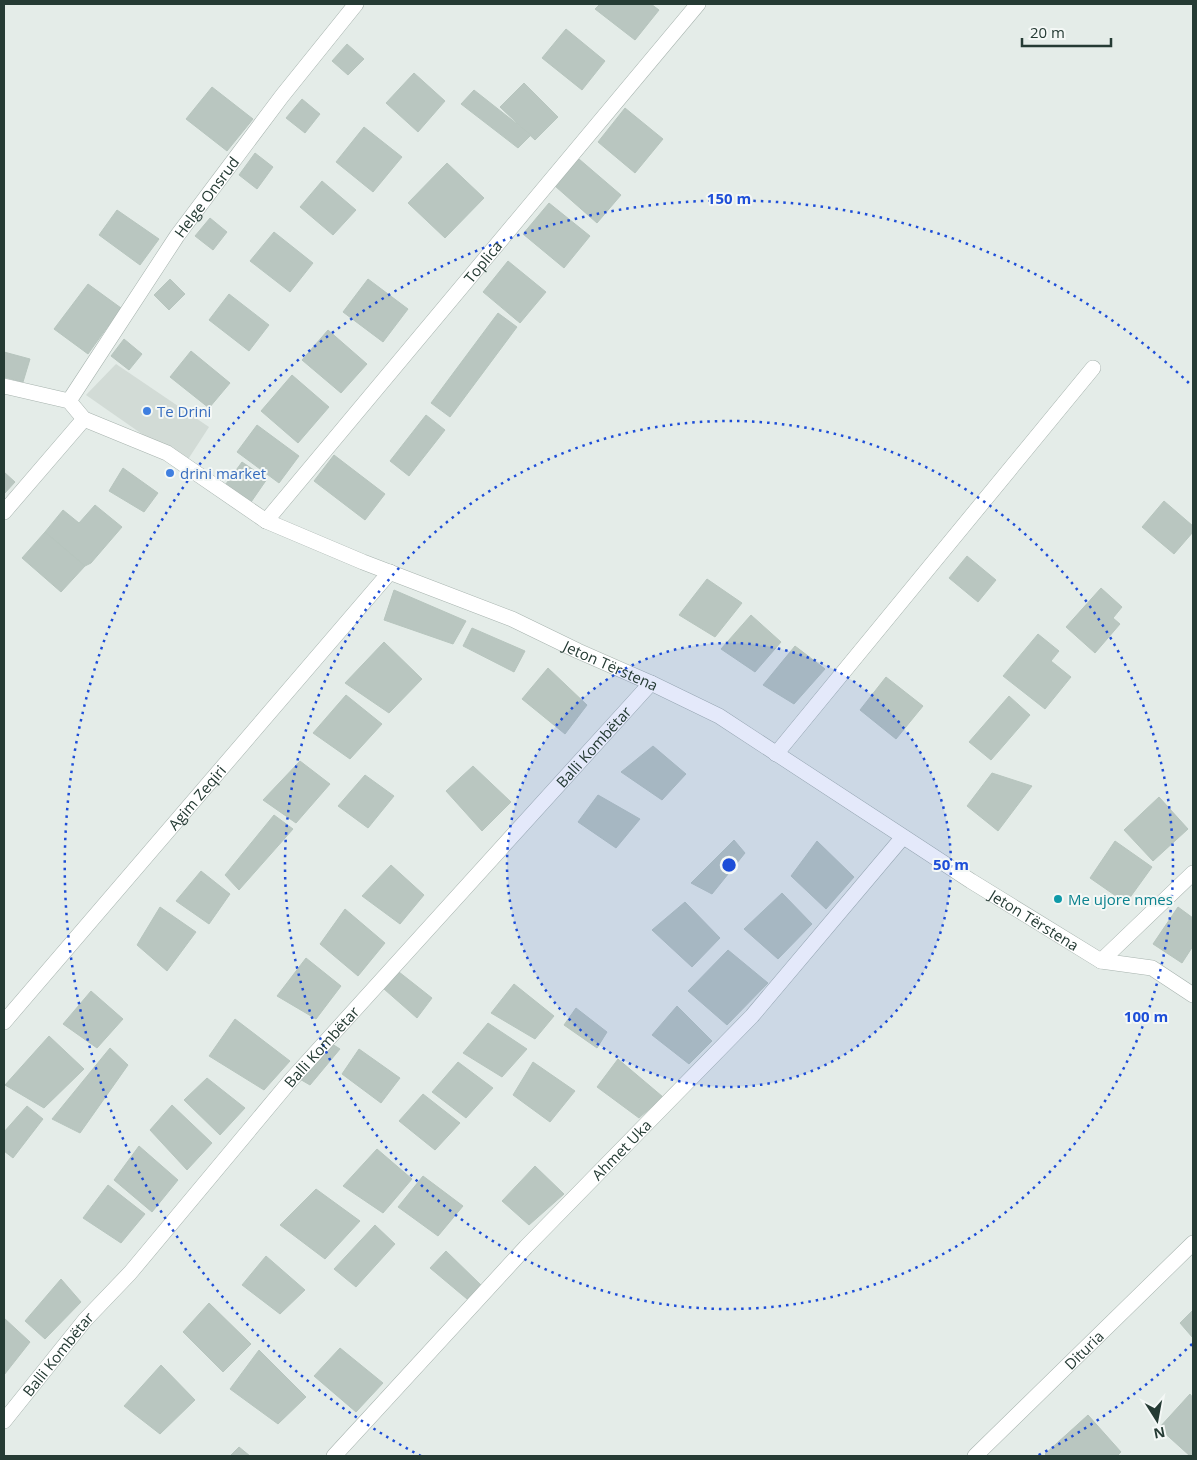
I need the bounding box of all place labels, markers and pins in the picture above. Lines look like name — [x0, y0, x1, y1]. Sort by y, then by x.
place label: Te Drini — [157, 401, 211, 421]
marker: Te Drini — [141, 405, 153, 417]
place label: drini market — [180, 463, 266, 483]
marker: drini market — [164, 467, 176, 479]
centre of rings — [720, 856, 738, 874]
place label: Me ujore nmes — [1068, 889, 1173, 909]
marker: Me ujore nmes — [1052, 893, 1064, 905]

